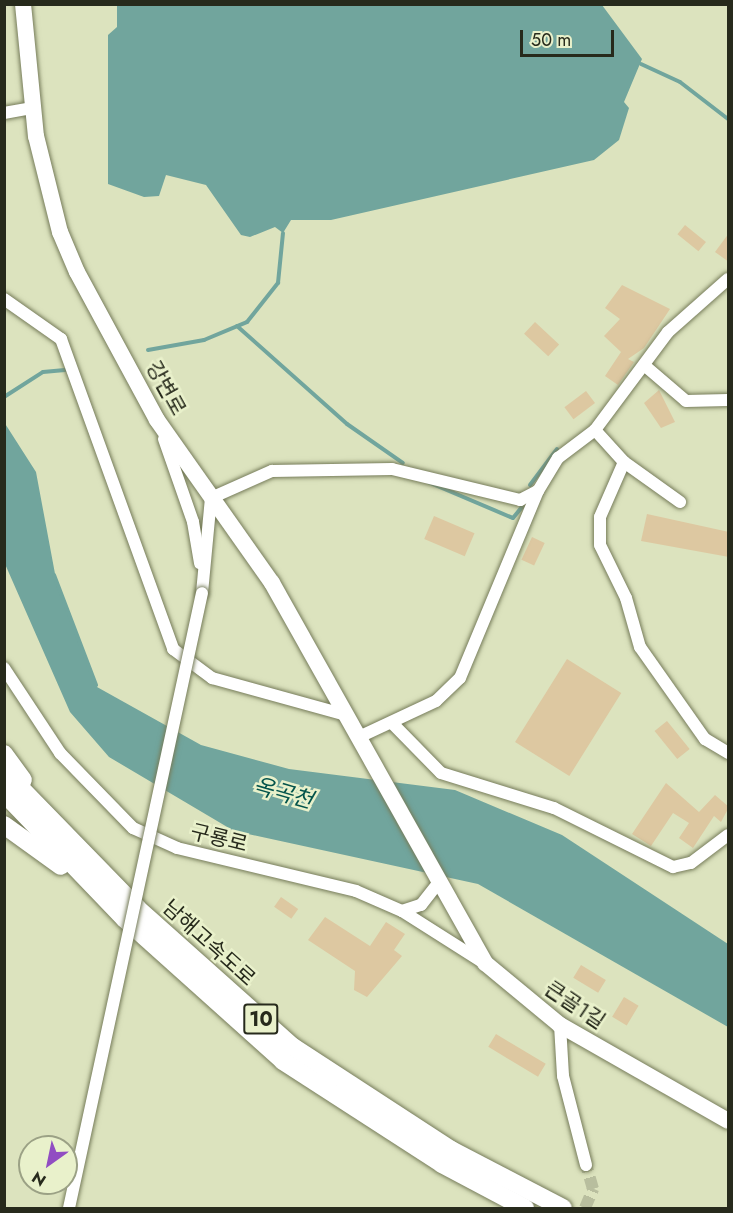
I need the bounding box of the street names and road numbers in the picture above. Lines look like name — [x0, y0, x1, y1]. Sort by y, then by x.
street label: 강변로 — [141, 357, 191, 419]
street label: 구룡로 — [188, 819, 250, 857]
street label: 남해고속도로 — [157, 895, 261, 991]
street label: 큰골1길 — [540, 976, 610, 1034]
road number: 10 — [243, 1002, 279, 1036]

